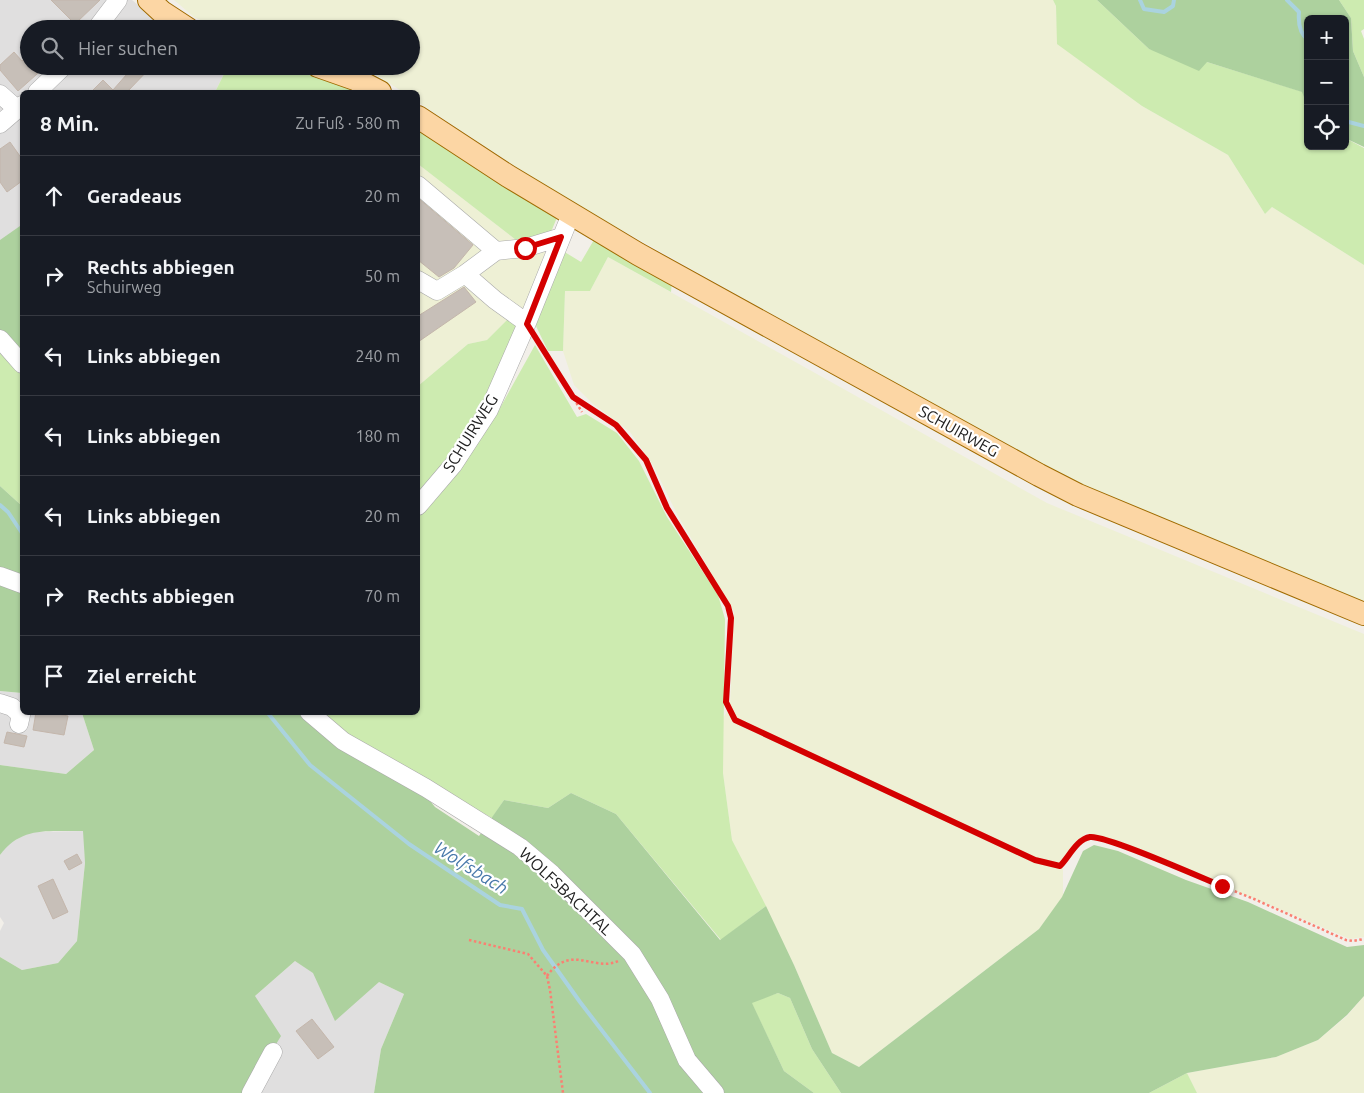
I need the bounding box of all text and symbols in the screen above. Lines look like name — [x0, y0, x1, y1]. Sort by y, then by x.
map controls — [1304, 15, 1349, 150]
button: + — [1304, 15, 1349, 60]
search box — [20, 20, 420, 75]
icon: search — [38, 34, 66, 62]
text: Hier suchen — [78, 37, 178, 59]
button: − — [1304, 60, 1349, 105]
button: locate — [1304, 105, 1349, 150]
text: 8 Min. — [40, 111, 99, 135]
text: Zu Fuß · 580 m — [295, 114, 400, 132]
icon: ahead — [40, 182, 68, 210]
text: Geradeaus — [87, 185, 182, 207]
text: 20 m — [364, 187, 400, 205]
route start — [514, 237, 537, 260]
text: Rechts abbiegen — [87, 256, 235, 278]
icon: right — [40, 262, 68, 290]
text: 50 m — [364, 267, 400, 285]
text: Schuirweg — [87, 278, 162, 296]
icon: left — [40, 342, 68, 370]
text: Links abbiegen — [87, 345, 221, 367]
text: 240 m — [355, 347, 400, 365]
street label: SCHUIRWEG — [439, 391, 501, 475]
street label: SCHUIRWEG — [916, 402, 1002, 460]
icon: left — [40, 422, 68, 450]
text: Links abbiegen — [87, 425, 221, 447]
text: 180 m — [355, 427, 400, 445]
icon: left — [40, 502, 68, 530]
text: Links abbiegen — [87, 505, 221, 527]
text: 20 m — [364, 507, 400, 525]
icon: right — [40, 582, 68, 610]
text: Rechts abbiegen — [87, 585, 235, 607]
text: 70 m — [364, 587, 400, 605]
icon: arrive — [40, 662, 68, 690]
text: Ziel erreicht — [87, 665, 196, 687]
water label: Wolfsbach — [431, 837, 512, 898]
street label: WOLFSBACHTAL — [516, 843, 616, 939]
route end — [1211, 875, 1234, 898]

